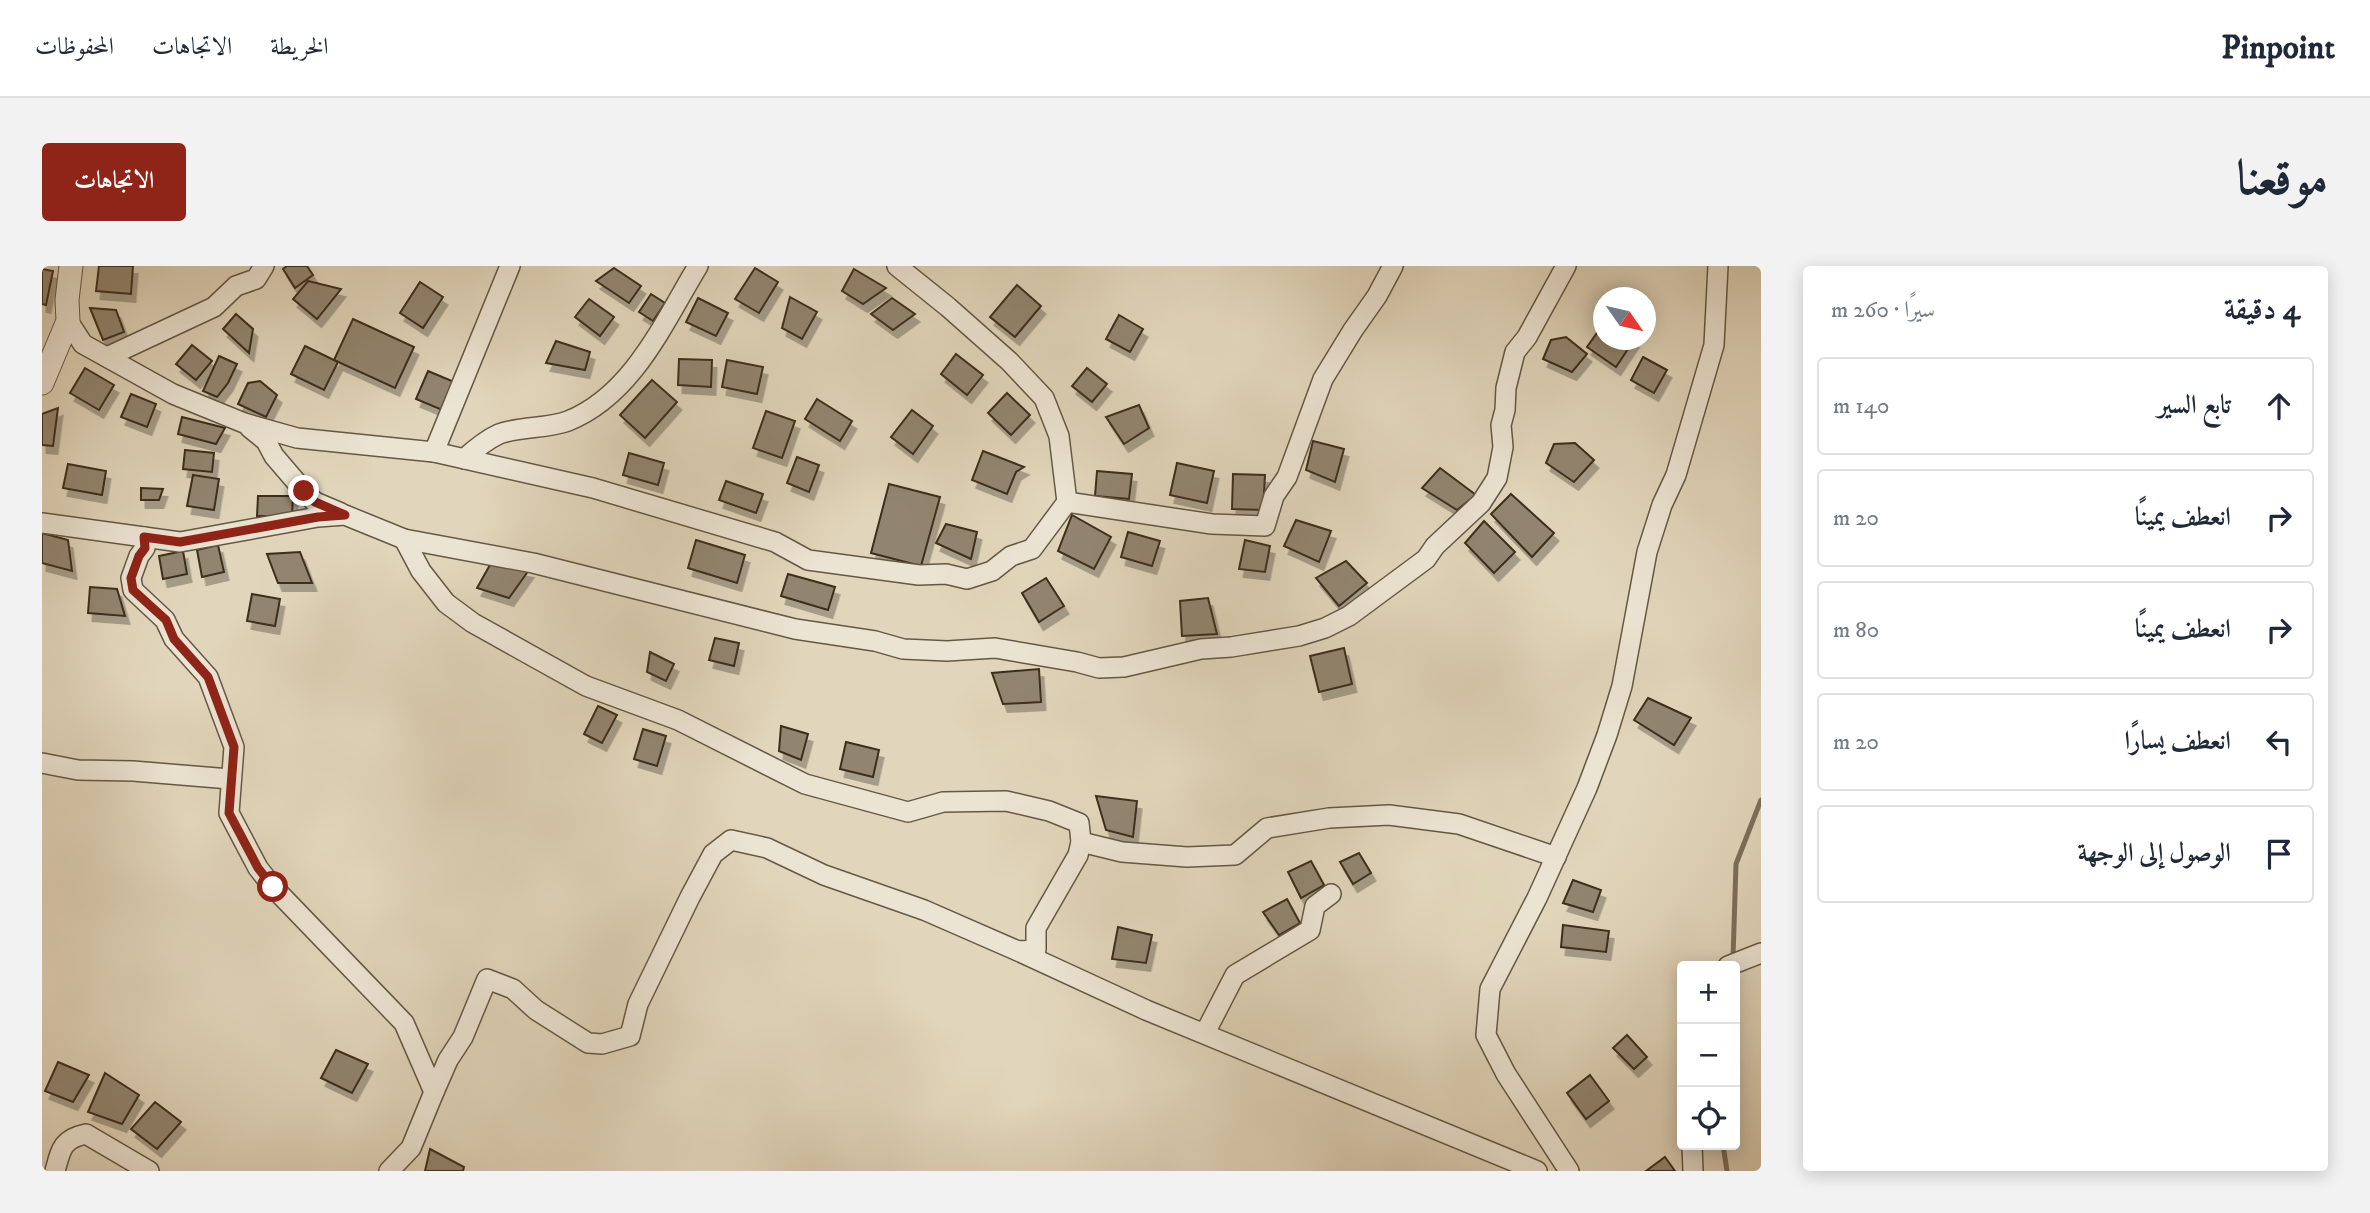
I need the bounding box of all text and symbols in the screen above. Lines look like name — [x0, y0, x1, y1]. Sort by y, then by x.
text: Pinpoint — [2221, 28, 2335, 69]
text: المحفوظات — [35, 32, 114, 62]
text: الاتجاهات — [152, 32, 232, 62]
text: الخريطة — [270, 32, 329, 62]
button: الاتجاهات — [42, 143, 186, 221]
text: موقعنا — [2236, 149, 2328, 211]
north arrow — [1593, 287, 1656, 350]
text: 4 دقيقة — [2224, 292, 2300, 329]
text: سيرًا · 260 m — [1831, 296, 1935, 325]
icon: ahead — [2260, 387, 2298, 425]
text: تابع السير — [2158, 389, 2231, 422]
text: 140 m — [1833, 392, 1889, 421]
route end — [288, 475, 319, 506]
icon: right — [2260, 499, 2298, 537]
text: انعطف يمينًا — [2135, 501, 2231, 534]
text: 20 m — [1833, 504, 1879, 533]
icon: right — [2260, 611, 2298, 649]
text: انعطف يمينًا — [2135, 613, 2231, 646]
text: 80 m — [1833, 616, 1879, 645]
icon: left — [2260, 723, 2298, 761]
text: انعطف يسارًا — [2124, 725, 2231, 758]
text: 20 m — [1833, 728, 1879, 757]
icon: arrive — [2260, 835, 2298, 873]
text: الوصول إلى الوجهة — [2077, 837, 2231, 870]
route start — [257, 871, 288, 902]
map controls — [1677, 961, 1740, 1150]
button: + — [1677, 961, 1740, 1024]
button: − — [1677, 1024, 1740, 1087]
button: locate — [1677, 1087, 1740, 1150]

